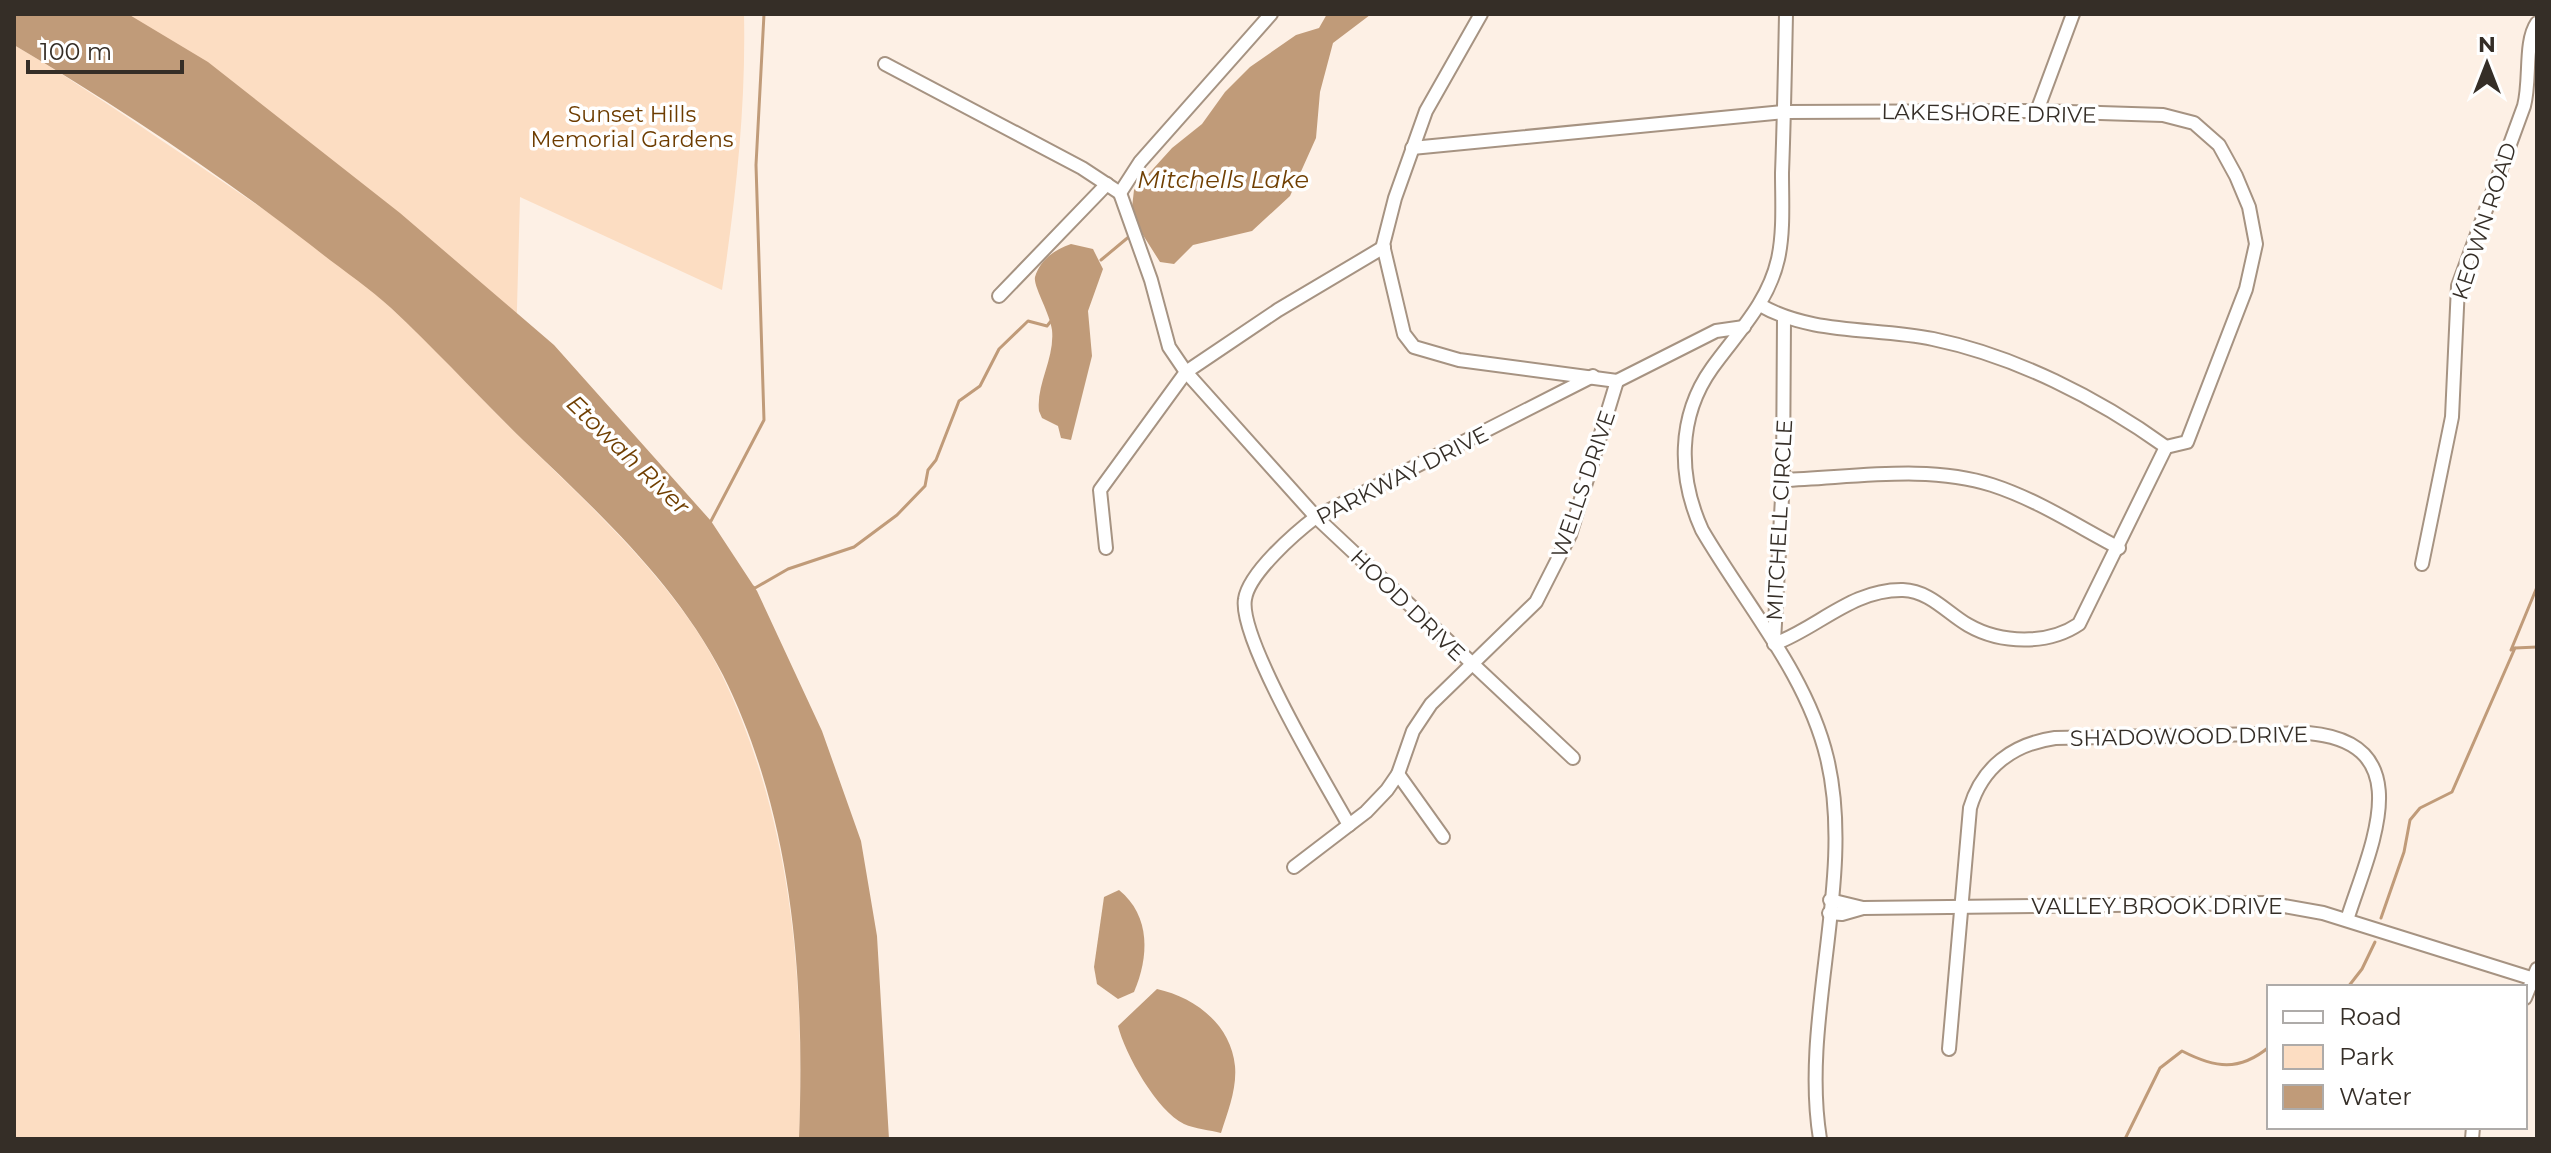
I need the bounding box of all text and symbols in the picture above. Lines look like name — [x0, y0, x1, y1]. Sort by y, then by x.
scale bar — [28, 24, 182, 74]
north arrow — [2447, 24, 2527, 104]
text: N — [2478, 31, 2496, 58]
text: 100 m — [40, 37, 112, 66]
street label: LAKESHORE DRIVE — [1881, 98, 2097, 129]
park label: Sunset Hills Memorial Gardens — [530, 101, 734, 153]
street label: KEOWN ROAD — [2446, 139, 2523, 303]
water label: Mitchells Lake — [1137, 165, 1309, 194]
water label: Etowah River — [561, 389, 697, 522]
street label: WELLS DRIVE — [1546, 407, 1621, 561]
street label: MITCHELL CIRCLE — [1761, 419, 1798, 621]
street label: PARKWAY DRIVE — [1312, 420, 1493, 530]
street label: HOOD DRIVE — [1345, 544, 1471, 667]
street label: SHADOWOOD DRIVE — [2070, 721, 2308, 752]
street label: VALLEY BROOK DRIVE — [2031, 893, 2283, 920]
legend — [2267, 985, 2527, 1129]
text: Road — [2339, 1002, 2402, 1031]
text: Park — [2339, 1042, 2394, 1071]
text: Water — [2339, 1082, 2412, 1111]

